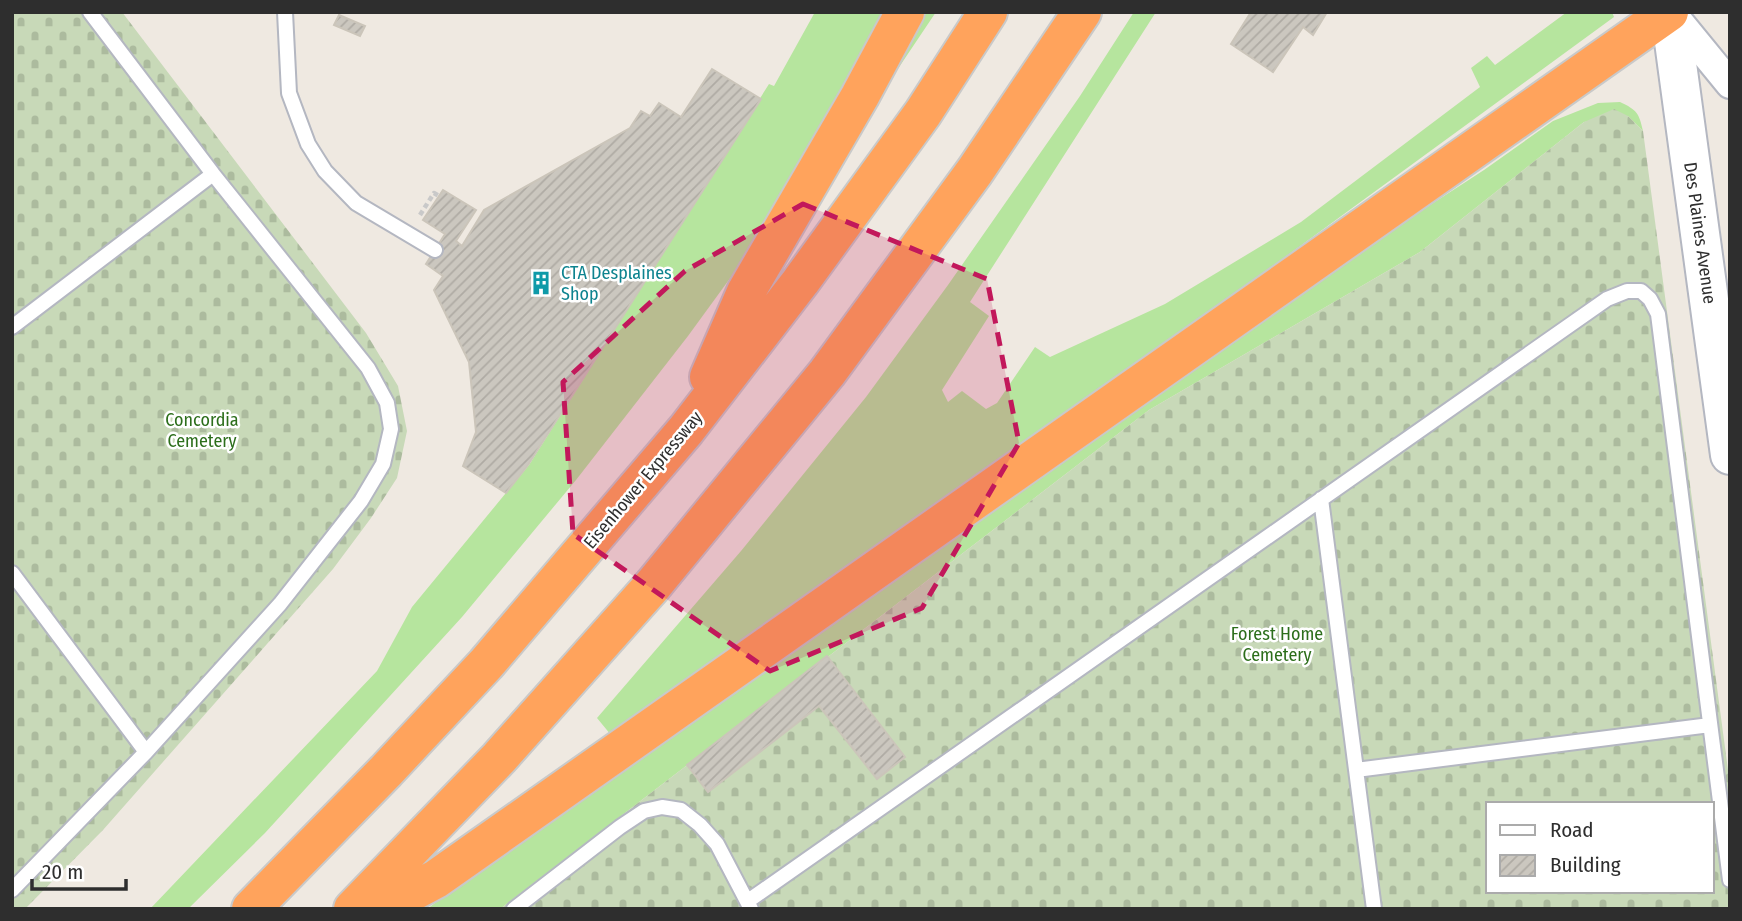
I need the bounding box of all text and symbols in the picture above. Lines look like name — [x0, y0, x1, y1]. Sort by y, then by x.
street label: Des Plaines Avenue — [1679, 161, 1721, 305]
place label: CTA Desplaines Shop — [561, 262, 672, 305]
building icon: CTA Desplaines Shop — [527, 269, 555, 297]
street label: Eisenhower Expressway — [579, 407, 707, 553]
park label: Concordia Cemetery — [165, 409, 239, 452]
park label: Forest Home Cemetery — [1231, 623, 1323, 666]
legend — [1486, 802, 1714, 893]
text: Road — [1550, 817, 1594, 843]
scale bar — [32, 848, 126, 892]
text: Building — [1550, 852, 1621, 878]
text: 20 m — [42, 859, 83, 885]

